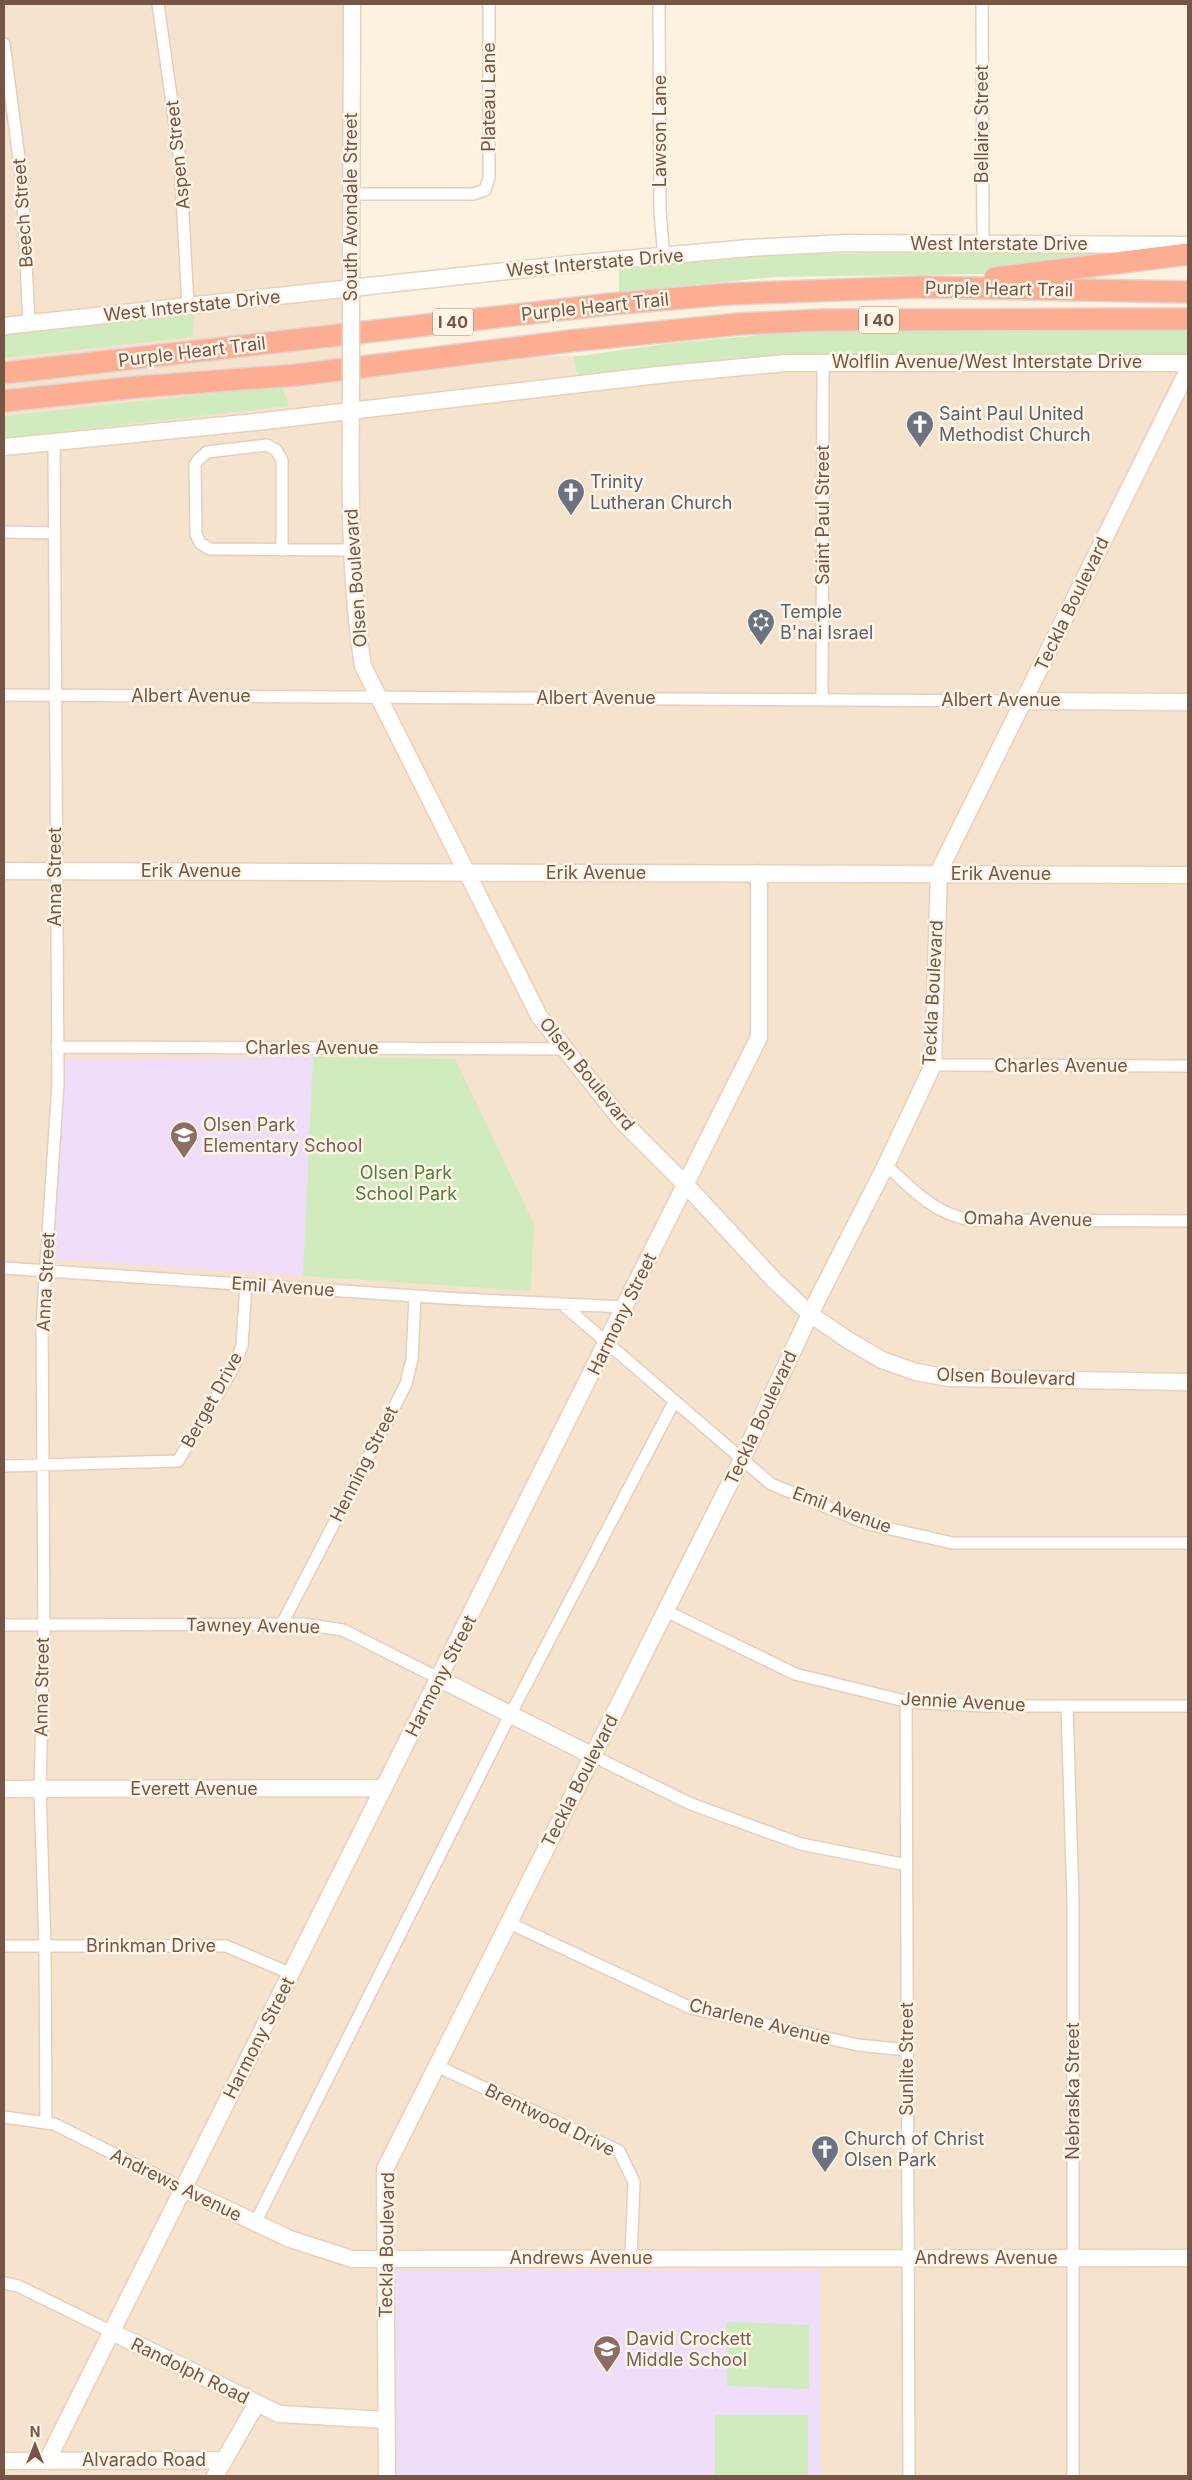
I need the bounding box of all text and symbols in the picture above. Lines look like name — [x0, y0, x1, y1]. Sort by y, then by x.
street label: Plateau Lane — [478, 42, 499, 152]
street label: Bellaire Street — [971, 65, 992, 183]
street label: Lawson Lane — [649, 75, 670, 187]
street label: Aspen Street — [161, 99, 194, 211]
street label: South Avondale Street — [340, 112, 361, 301]
street label: Beech Street — [8, 158, 37, 268]
street label: West Interstate Drive — [910, 233, 1088, 254]
street label: West Interstate Drive — [506, 244, 684, 281]
street label: Purple Heart Trail — [925, 277, 1073, 300]
street label: West Interstate Drive — [102, 286, 281, 325]
street label: Purple Heart Trail — [520, 288, 670, 325]
road number: I 40 — [859, 306, 899, 334]
road number: I 40 — [433, 308, 473, 336]
street label: Purple Heart Trail — [117, 332, 267, 371]
street label: Wolflin Avenue/West Interstate Drive — [832, 351, 1142, 372]
place label: Saint Paul United Methodist Church — [939, 403, 1091, 445]
church icon: Saint Paul United Methodist Church — [905, 409, 935, 448]
street label: Saint Paul Street — [812, 445, 833, 585]
place label: Trinity Lutheran Church — [590, 471, 732, 513]
church icon: Trinity Lutheran Church — [556, 477, 586, 516]
street label: Olsen Boulevard — [340, 508, 371, 648]
street label: Teckla Boulevard — [1030, 534, 1113, 674]
place label: Temple B'nai Israel — [780, 601, 873, 643]
synagogue icon: Temple B'nai Israel — [746, 607, 776, 646]
street label: Albert Avenue — [131, 685, 251, 706]
street label: Albert Avenue — [536, 687, 656, 708]
street label: Albert Avenue — [941, 689, 1061, 710]
street label: Anna Street — [44, 827, 65, 927]
street label: Erik Avenue — [141, 860, 241, 881]
street label: Erik Avenue — [546, 862, 646, 883]
street label: Erik Avenue — [951, 863, 1051, 884]
street label: Teckla Boulevard — [918, 920, 947, 1066]
street label: Olsen Boulevard — [535, 1013, 639, 1134]
street label: Charles Avenue — [245, 1037, 379, 1058]
street label: Charles Avenue — [994, 1055, 1128, 1076]
place label: Olsen Park Elementary School — [203, 1114, 362, 1156]
school or university icon: Olsen Park Elementary School — [169, 1120, 199, 1159]
park label: Olsen Park School Park — [355, 1162, 457, 1204]
street label: Omaha Avenue — [963, 1207, 1093, 1230]
street label: Anna Street — [32, 1232, 59, 1332]
street label: Harmony Street — [583, 1249, 660, 1378]
street label: Emil Avenue — [231, 1272, 335, 1301]
street label: Teckla Boulevard — [720, 1347, 801, 1488]
street label: Berget Drive — [177, 1348, 246, 1451]
street label: Olsen Boulevard — [936, 1364, 1076, 1389]
street label: Henning Street — [325, 1402, 402, 1525]
street label: Emil Avenue — [790, 1482, 894, 1537]
street label: Harmony Street — [401, 1611, 480, 1740]
street label: Tawney Avenue — [186, 1614, 320, 1637]
street label: Anna Street — [30, 1637, 53, 1737]
street label: Jennie Avenue — [900, 1688, 1026, 1715]
street label: Teckla Boulevard — [537, 1711, 622, 1850]
street label: Everett Avenue — [130, 1778, 258, 1799]
street label: Brinkman Drive — [86, 1935, 216, 1956]
street label: Harmony Street — [219, 1973, 298, 2102]
street label: Charlene Avenue — [687, 1994, 833, 2049]
street label: Sunlite Street — [896, 2002, 917, 2116]
street label: Nebraska Street — [1062, 2022, 1083, 2160]
street label: Brentwood Drive — [482, 2079, 619, 2160]
place label: Church of Christ Olsen Park — [844, 2128, 984, 2170]
church icon: Church of Christ Olsen Park — [810, 2134, 840, 2173]
street label: Andrews Avenue — [107, 2144, 245, 2225]
street label: Teckla Boulevard — [375, 2172, 398, 2318]
street label: Andrews Avenue — [509, 2247, 653, 2268]
street label: Andrews Avenue — [914, 2247, 1058, 2268]
place label: David Crockett Middle School — [626, 2328, 752, 2370]
street label: Randolph Road — [128, 2333, 253, 2408]
school or university icon: David Crockett Middle School — [592, 2334, 622, 2373]
north arrow — [10, 2420, 60, 2470]
text: N — [30, 2423, 40, 2440]
street label: Alvarado Road — [82, 2449, 206, 2470]

